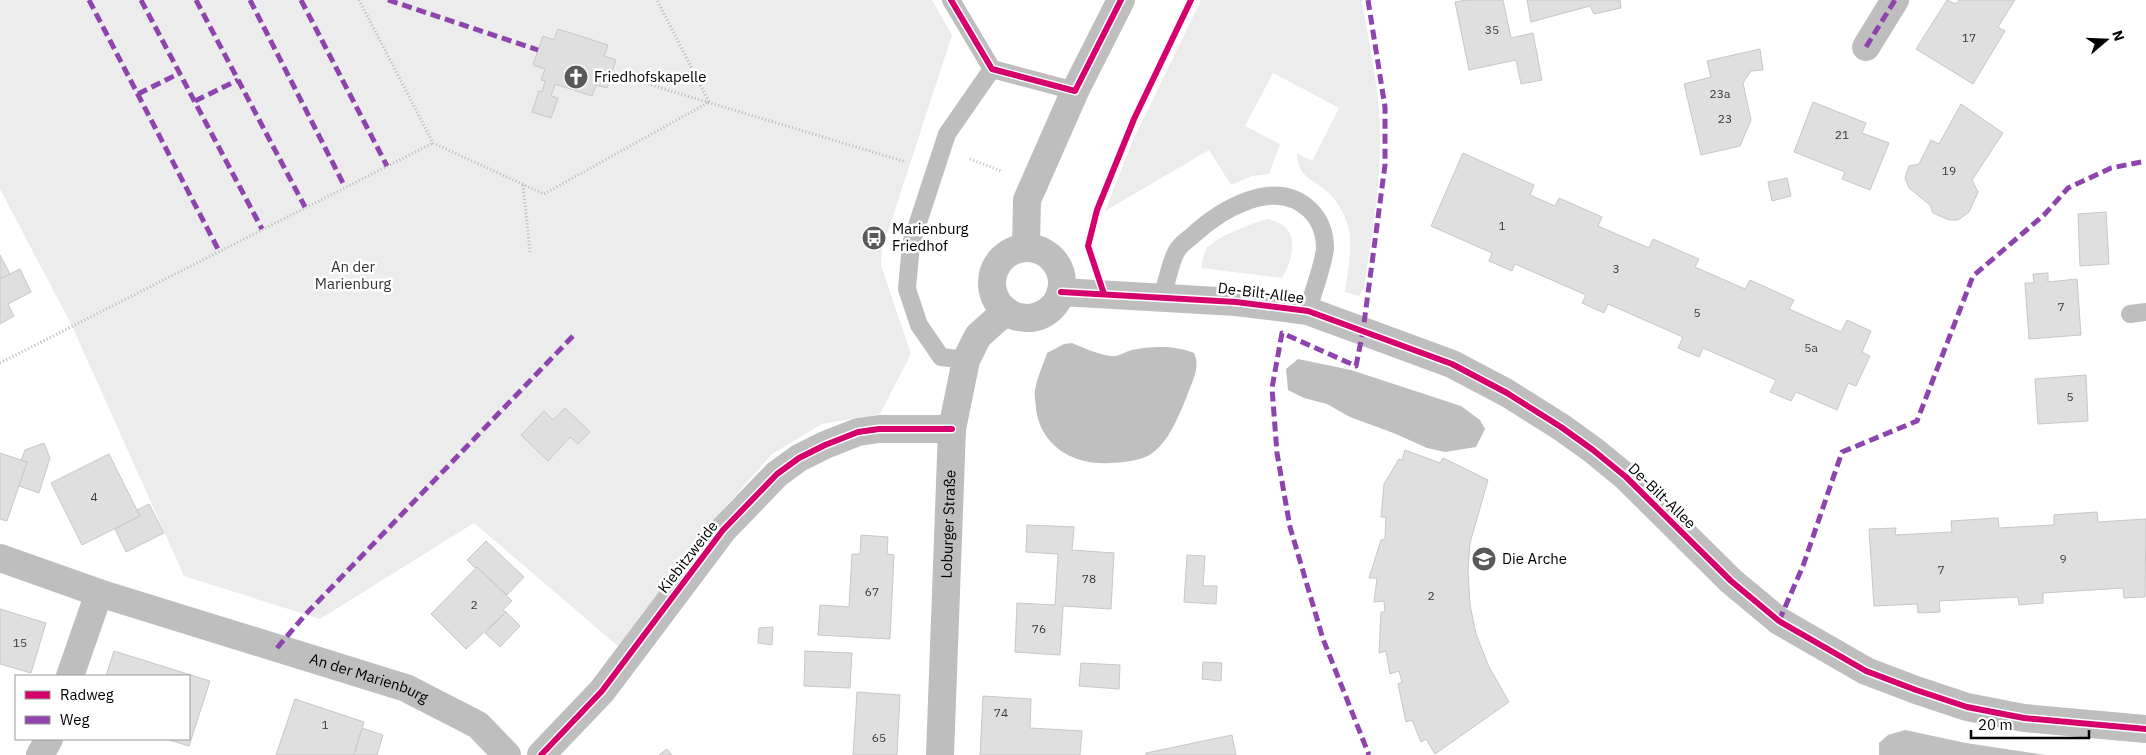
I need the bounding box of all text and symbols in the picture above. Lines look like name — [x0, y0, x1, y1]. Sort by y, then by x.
north arrow — [2081, 15, 2131, 65]
house number: 35 — [1485, 22, 1499, 37]
text: N — [2108, 28, 2128, 43]
house number: 17 — [1962, 30, 1976, 45]
church icon: Friedhofskapelle — [563, 64, 589, 90]
place label: Friedhofskapelle — [594, 67, 706, 86]
house number: 23a — [1710, 86, 1731, 101]
house number: 23 — [1718, 111, 1732, 126]
house number: 21 — [1835, 127, 1849, 142]
house number: 19 — [1942, 163, 1956, 178]
house number: 1 — [1498, 218, 1506, 233]
place label: Marienburg Friedhof — [892, 219, 969, 255]
bus stop icon: Marienburg Friedhof — [861, 225, 887, 251]
park label: An der Marienburg — [315, 257, 391, 293]
house number: 3 — [1612, 261, 1620, 276]
street label: De-Bilt-Allee — [1217, 278, 1305, 307]
house number: 7 — [2057, 299, 2065, 314]
house number: 5 — [1693, 305, 1701, 320]
house number: 5a — [1804, 340, 1818, 355]
house number: 5 — [2066, 389, 2074, 404]
street label: De-Bilt-Allee — [1625, 459, 1700, 533]
street label: Loburger Straße — [937, 469, 959, 579]
house number: 4 — [90, 489, 98, 504]
street label: Kiebitzweide — [653, 517, 722, 597]
school or university icon: Die Arche — [1471, 546, 1497, 572]
place label: Die Arche — [1502, 549, 1567, 568]
house number: 9 — [2059, 551, 2067, 566]
house number: 7 — [1937, 562, 1945, 577]
house number: 78 — [1082, 571, 1096, 586]
house number: 67 — [865, 584, 879, 599]
house number: 2 — [1427, 588, 1435, 603]
house number: 2 — [470, 597, 478, 612]
house number: 76 — [1032, 621, 1046, 636]
house number: 15 — [13, 635, 27, 650]
street label: An der Marienburg — [307, 649, 432, 707]
legend — [15, 675, 190, 740]
text: Radweg — [60, 685, 114, 704]
house number: 74 — [994, 705, 1008, 720]
scale bar — [1971, 708, 2088, 740]
text: Weg — [60, 710, 89, 729]
text: 20 m — [1978, 715, 2013, 734]
house number: 1 — [321, 717, 329, 732]
house number: 65 — [872, 730, 886, 745]

